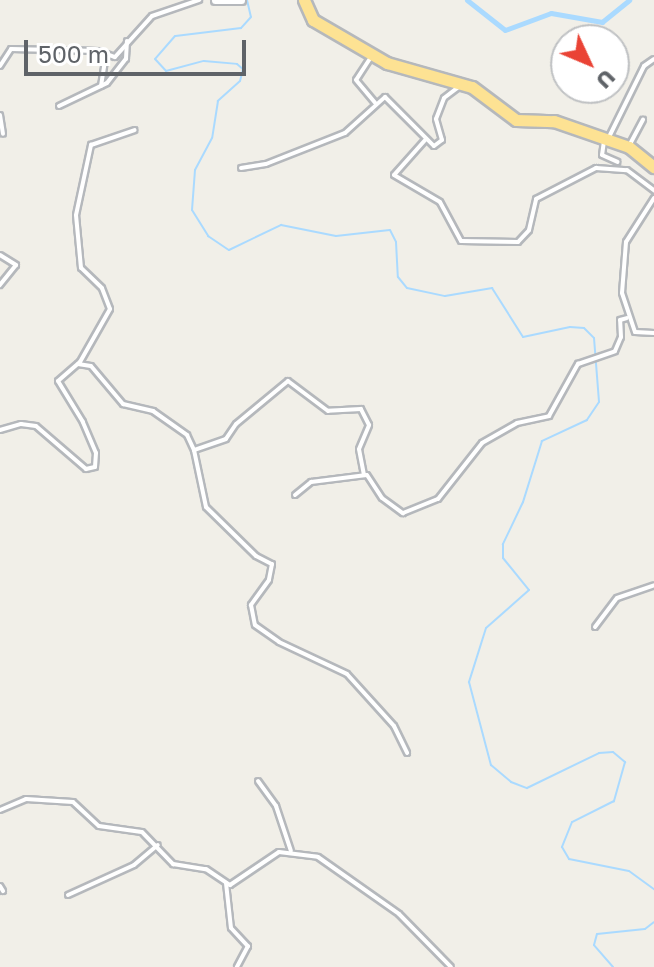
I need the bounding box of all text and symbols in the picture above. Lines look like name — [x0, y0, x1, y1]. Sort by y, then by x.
scale bar — [28, 24, 250, 74]
north arrow — [550, 24, 630, 104]
text: 500 m — [38, 39, 109, 68]
text: U — [591, 64, 621, 95]

